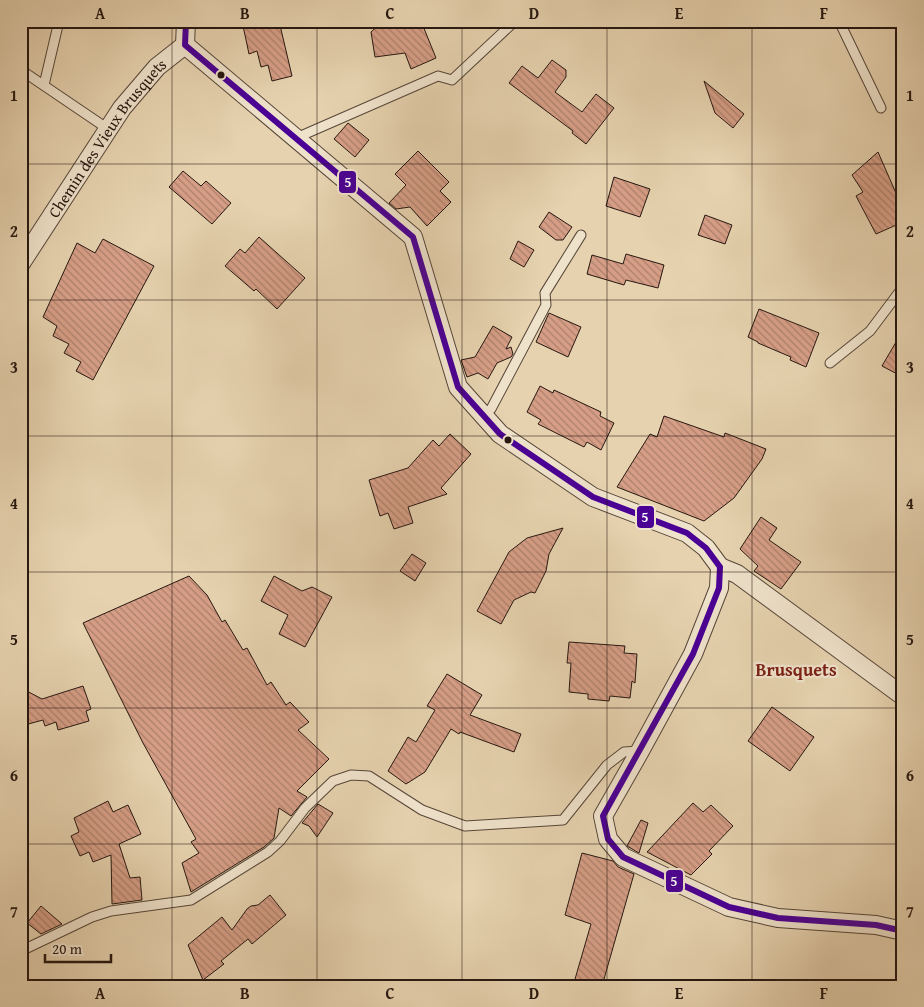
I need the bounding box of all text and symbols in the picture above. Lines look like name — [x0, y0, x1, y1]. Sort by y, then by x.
text: A — [95, 1, 106, 25]
text: B — [240, 1, 250, 25]
text: C — [385, 1, 395, 25]
text: D — [529, 1, 539, 25]
text: E — [675, 1, 684, 25]
text: F — [820, 1, 828, 25]
street label: Chemin des Vieux Brusquets — [42, 52, 171, 222]
unlabelled marker — [216, 70, 226, 80]
text: 1 — [10, 83, 18, 107]
text: 1 — [906, 83, 914, 107]
line badge: 5 — [338, 170, 357, 194]
text: 5 — [344, 172, 352, 192]
text: 2 — [10, 219, 18, 243]
text: 2 — [906, 219, 914, 243]
text: 3 — [10, 355, 18, 379]
text: 3 — [906, 355, 914, 379]
unlabelled marker — [503, 435, 513, 445]
text: 4 — [10, 491, 18, 515]
text: 4 — [906, 491, 914, 515]
line badge: 5 — [636, 505, 655, 529]
text: 5 — [641, 507, 649, 527]
text: 5 — [10, 627, 18, 651]
text: 5 — [906, 627, 914, 651]
district label: Brusquets — [755, 656, 837, 683]
text: 6 — [10, 763, 18, 787]
text: 6 — [906, 763, 914, 787]
line badge: 5 — [665, 869, 684, 893]
text: 5 — [670, 871, 678, 891]
text: 7 — [10, 899, 18, 923]
text: 7 — [906, 899, 914, 923]
scale bar — [45, 932, 111, 964]
text: 20 m — [52, 938, 83, 959]
text: A — [95, 981, 106, 1005]
text: B — [240, 981, 250, 1005]
text: C — [385, 981, 395, 1005]
text: D — [529, 981, 539, 1005]
text: E — [675, 981, 684, 1005]
text: F — [820, 981, 828, 1005]

